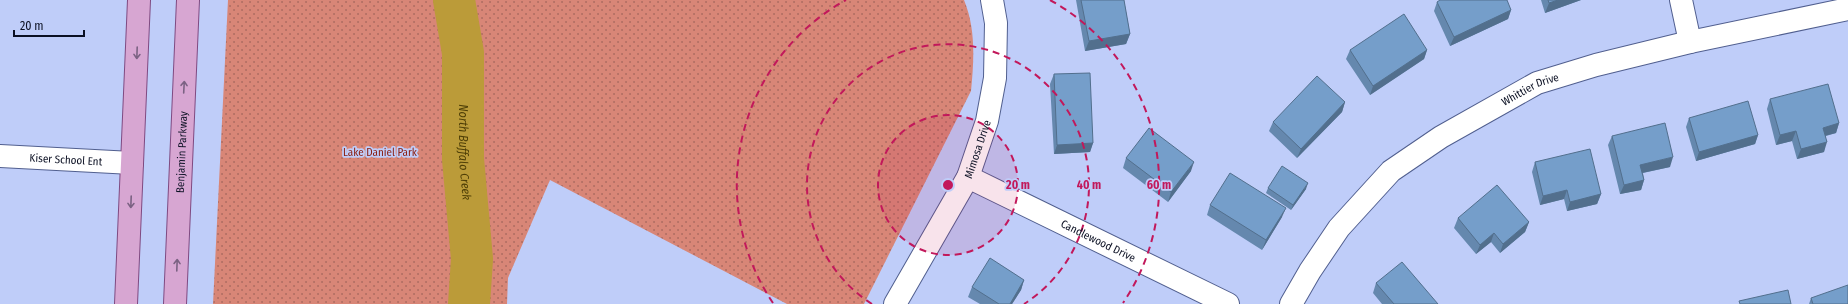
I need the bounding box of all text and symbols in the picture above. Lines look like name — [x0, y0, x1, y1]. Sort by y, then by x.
scale bar — [14, 12, 84, 38]
text: 20 m — [20, 19, 44, 33]
one-way arrow — [133, 46, 140, 59]
street label: Whittier Drive — [1499, 71, 1560, 109]
one-way arrow — [181, 81, 188, 94]
water label: North Buffalo Creek — [456, 104, 474, 201]
street label: Benjamin Parkway — [174, 111, 190, 193]
street label: Mimosa Drive — [962, 118, 994, 180]
park label: Lake Daniel Park — [343, 146, 418, 159]
street label: Kiser School Ent — [29, 152, 103, 168]
centre of rings — [941, 178, 955, 192]
text: 20 m — [1005, 178, 1030, 192]
text: 40 m — [1077, 178, 1101, 192]
text: 60 m — [1147, 178, 1171, 192]
one-way arrow — [127, 195, 134, 208]
street label: Candlewood Drive — [1059, 217, 1138, 265]
one-way arrow — [173, 259, 181, 272]

